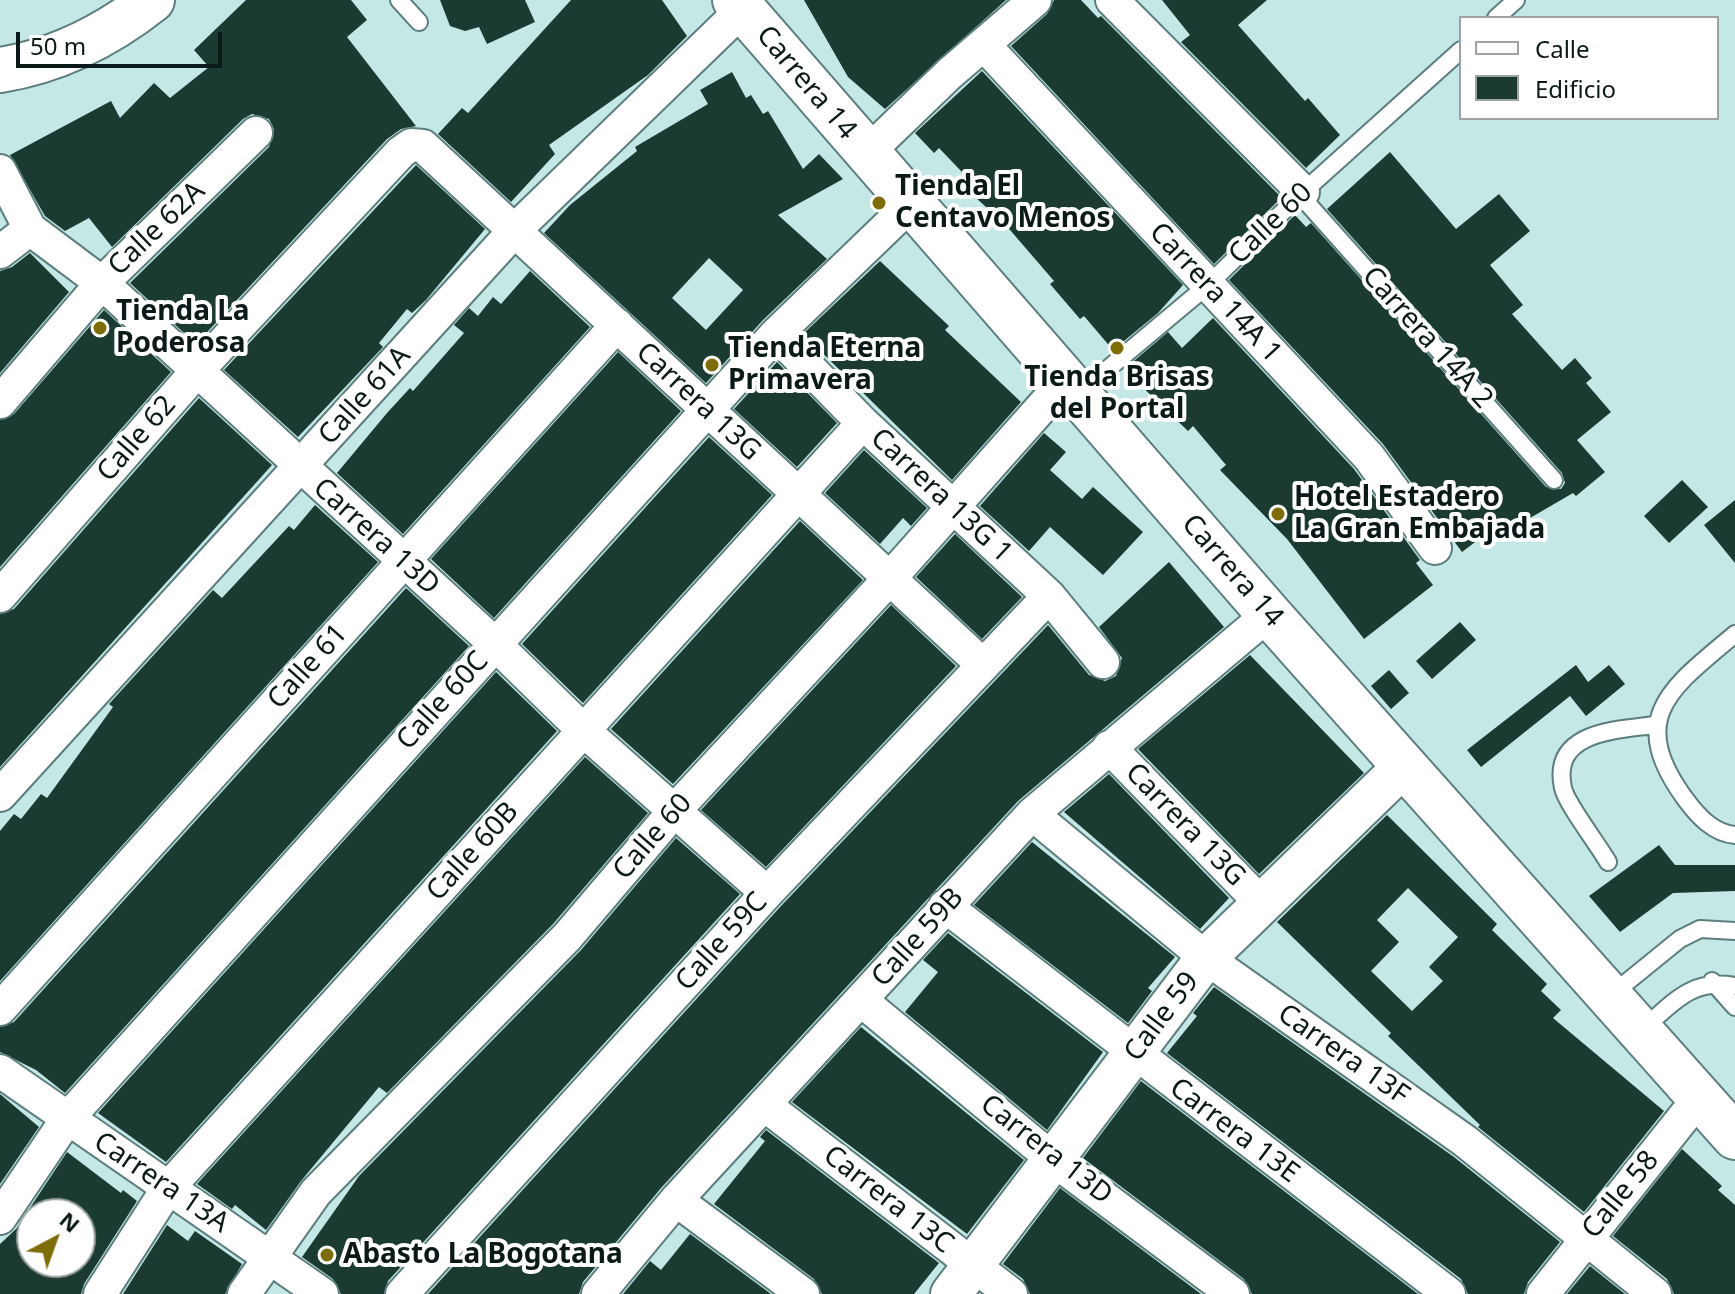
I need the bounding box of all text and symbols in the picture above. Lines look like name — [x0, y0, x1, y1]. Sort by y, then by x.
scale bar — [20, 16, 226, 66]
legend — [1459, 16, 1719, 120]
street label: Carrera 14 — [749, 19, 863, 147]
text: 50 m — [30, 29, 86, 62]
text: Calle — [1535, 32, 1590, 65]
text: Edificio — [1535, 72, 1616, 105]
place label: Tienda El Centavo Menos — [895, 170, 1110, 236]
street label: Calle 62A — [102, 175, 212, 283]
street label: Calle 60 — [1222, 176, 1320, 272]
marker: Tienda El Centavo Menos — [870, 194, 888, 212]
street label: Carrera 14A 1 — [1142, 216, 1288, 370]
street label: Carrera 14A 2 — [1355, 260, 1499, 416]
place label: Tienda La Poderosa — [116, 295, 250, 361]
marker: Tienda La Poderosa — [91, 319, 109, 337]
place label: Tienda Eterna Primavera — [728, 332, 921, 398]
street label: Carrera 13G — [629, 336, 767, 468]
marker: Tienda Brisas del Portal — [1108, 339, 1126, 357]
street label: Calle 61A — [312, 340, 418, 452]
marker: Tienda Eterna Primavera — [703, 356, 721, 374]
place label: Tienda Brisas del Portal — [1024, 361, 1210, 427]
street label: Calle 62 — [91, 389, 183, 489]
street label: Carrera 13G 1 — [863, 422, 1019, 570]
street label: Carrera 13D — [306, 472, 446, 602]
place label: Hotel Estadero La Gran Embajada — [1294, 481, 1545, 547]
marker: Hotel Estadero La Gran Embajada — [1269, 505, 1287, 523]
street label: Carrera 14 — [1174, 508, 1290, 634]
street label: Calle 61 — [261, 618, 355, 716]
street label: Calle 60C — [390, 645, 496, 757]
street label: Carrera 13G — [1118, 756, 1252, 894]
street label: Calle 60 — [607, 787, 699, 887]
street label: Calle 60B — [420, 796, 526, 908]
street label: Calle 59B — [865, 882, 971, 994]
street label: Calle 59C — [669, 886, 775, 998]
street label: Calle 59 — [1118, 966, 1206, 1068]
street label: Carrera 13F — [1271, 998, 1415, 1112]
street label: Carrera 13E — [1163, 1071, 1305, 1191]
street label: Carrera 13D — [973, 1088, 1119, 1212]
street label: Carrera 13A — [87, 1126, 235, 1240]
street label: Carrera 13C — [816, 1139, 960, 1261]
street label: Calle 58 — [1576, 1144, 1666, 1246]
north arrow — [16, 1198, 96, 1278]
text: N — [54, 1204, 87, 1239]
place label: Abasto La Bogotana — [343, 1238, 623, 1272]
marker: Abasto La Bogotana — [318, 1246, 336, 1264]

